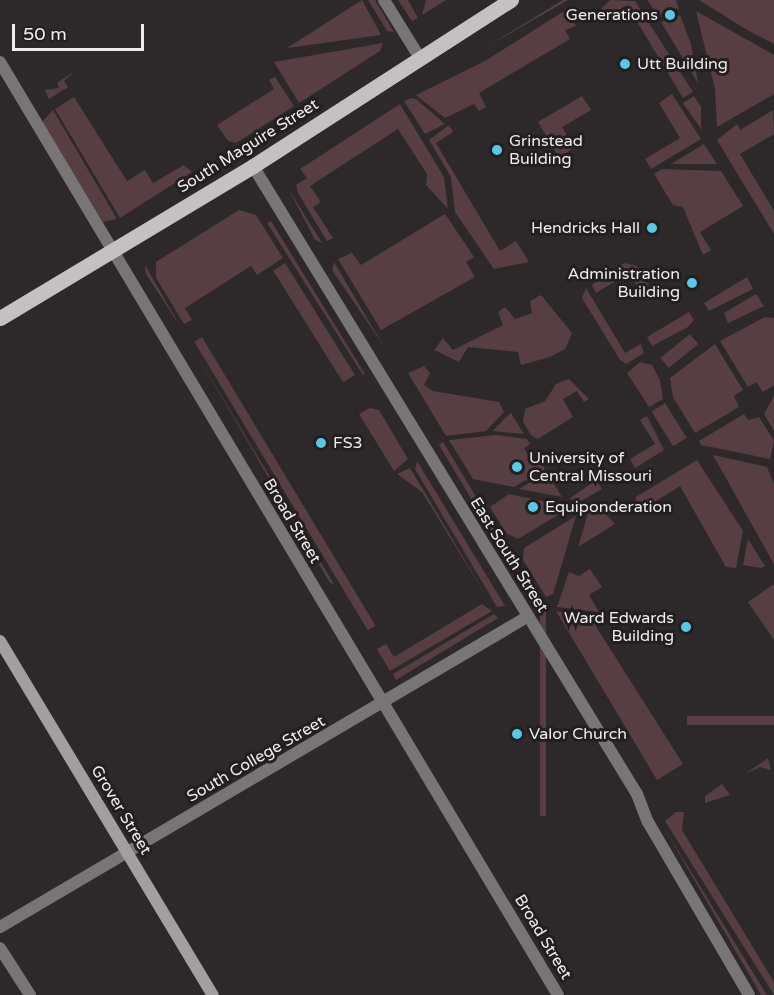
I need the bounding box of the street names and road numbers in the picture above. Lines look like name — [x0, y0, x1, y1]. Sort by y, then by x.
street label: South Maguire Street — [174, 95, 322, 197]
street label: Broad Street — [259, 475, 325, 567]
street label: East South Street — [466, 494, 552, 616]
street label: South College Street — [184, 712, 328, 806]
street label: Grover Street — [87, 762, 155, 858]
street label: Broad Street — [510, 891, 576, 983]

